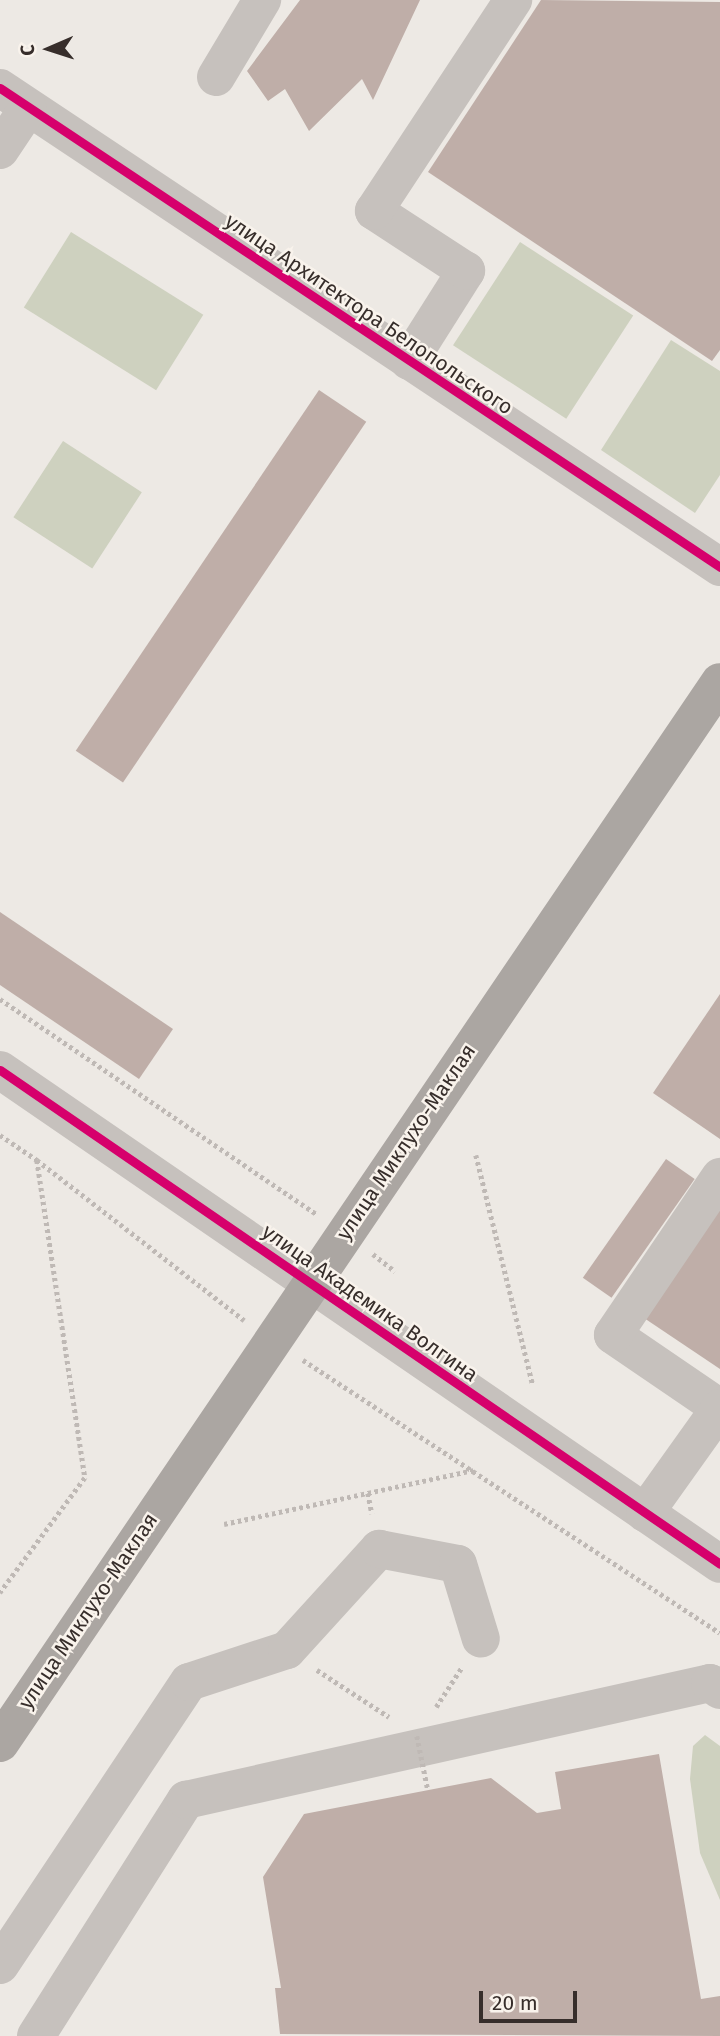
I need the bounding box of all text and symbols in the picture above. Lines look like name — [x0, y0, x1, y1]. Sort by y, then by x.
north arrow — [14, 14, 84, 84]
text: С — [16, 44, 39, 56]
street label: улица Архитектора Белопольского — [220, 208, 518, 420]
street label: улица Миклухо-Маклая — [331, 1039, 481, 1245]
street label: улица Академика Волгина — [257, 1219, 483, 1387]
street label: улица Миклухо-Маклая — [13, 1508, 163, 1714]
scale bar — [482, 1976, 580, 2020]
text: 20 m — [492, 1990, 538, 2016]

